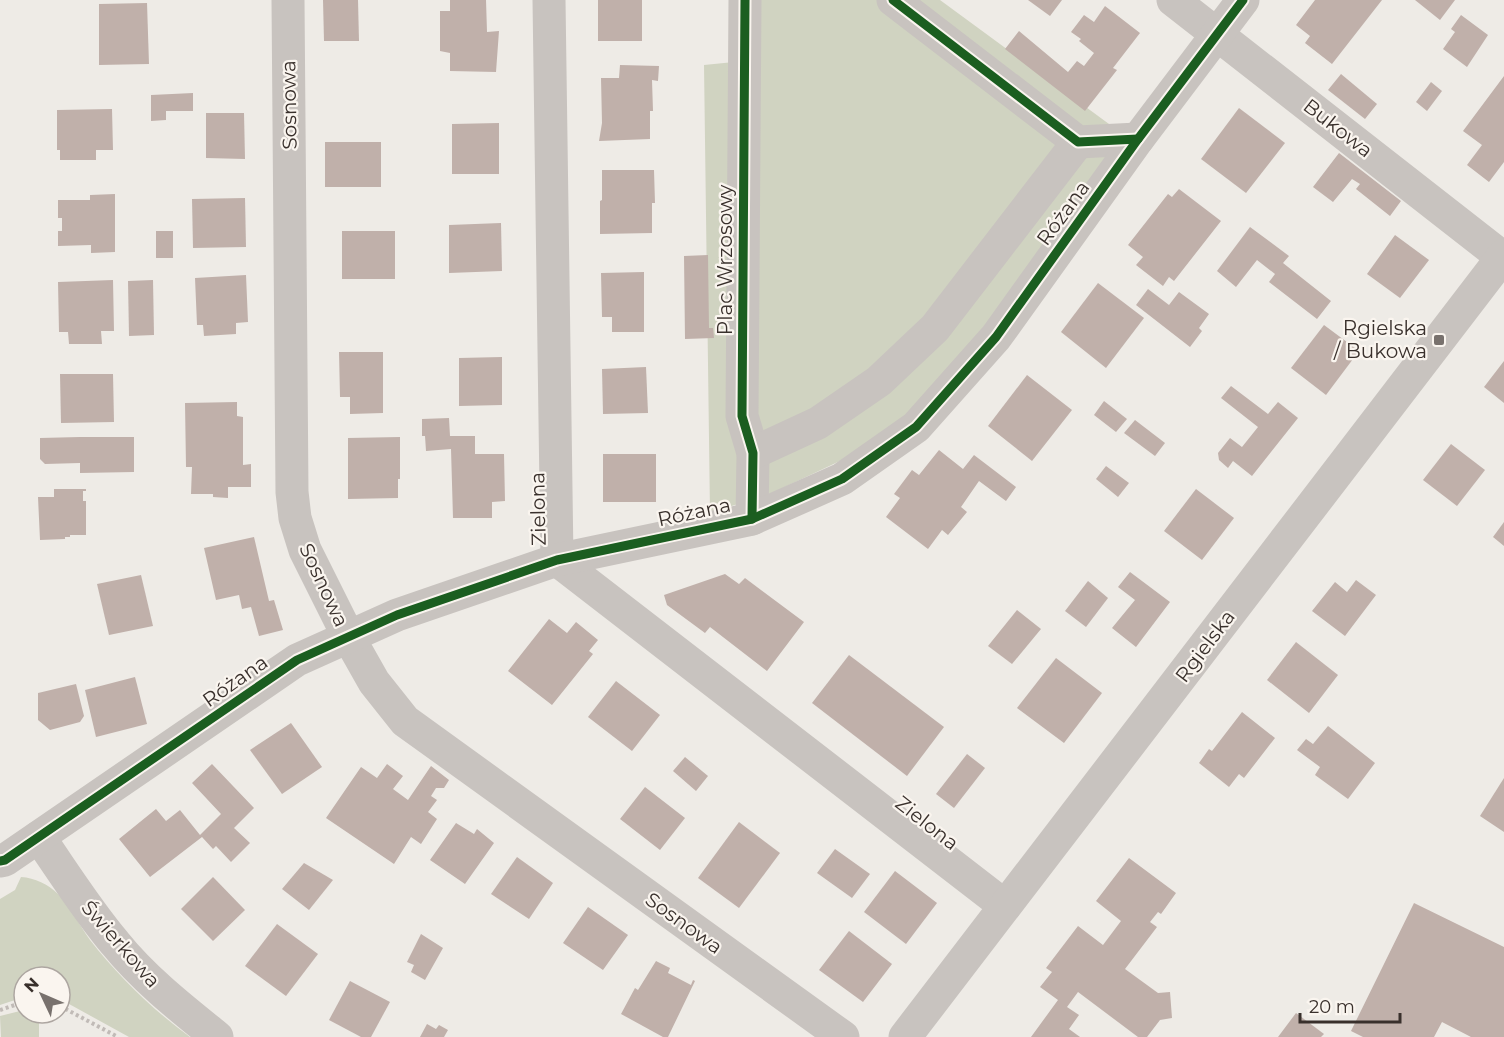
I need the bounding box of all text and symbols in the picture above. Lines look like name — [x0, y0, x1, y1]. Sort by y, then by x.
street label: Sosnowa — [276, 60, 302, 150]
street label: Bukowa — [1299, 94, 1377, 162]
street label: Różana — [1031, 176, 1095, 250]
street label: Plac Wrzosowy — [713, 185, 737, 335]
place label: Rgielska / Bukowa — [1333, 316, 1427, 363]
marker: Rgielska / Bukowa — [1432, 333, 1446, 347]
street label: Zielona — [525, 472, 551, 546]
street label: Różana — [655, 493, 733, 531]
street label: Sosnowa — [294, 539, 354, 631]
street label: Rgielska — [1170, 605, 1240, 687]
street label: Różana — [198, 650, 272, 712]
street label: Zielona — [891, 791, 963, 855]
street label: Sosnowa — [641, 887, 727, 959]
street label: Świerkowa — [77, 895, 165, 993]
north arrow — [12, 965, 72, 1025]
text: N — [20, 974, 43, 996]
scale bar — [1300, 986, 1400, 1024]
text: 20 m — [1309, 996, 1355, 1018]

